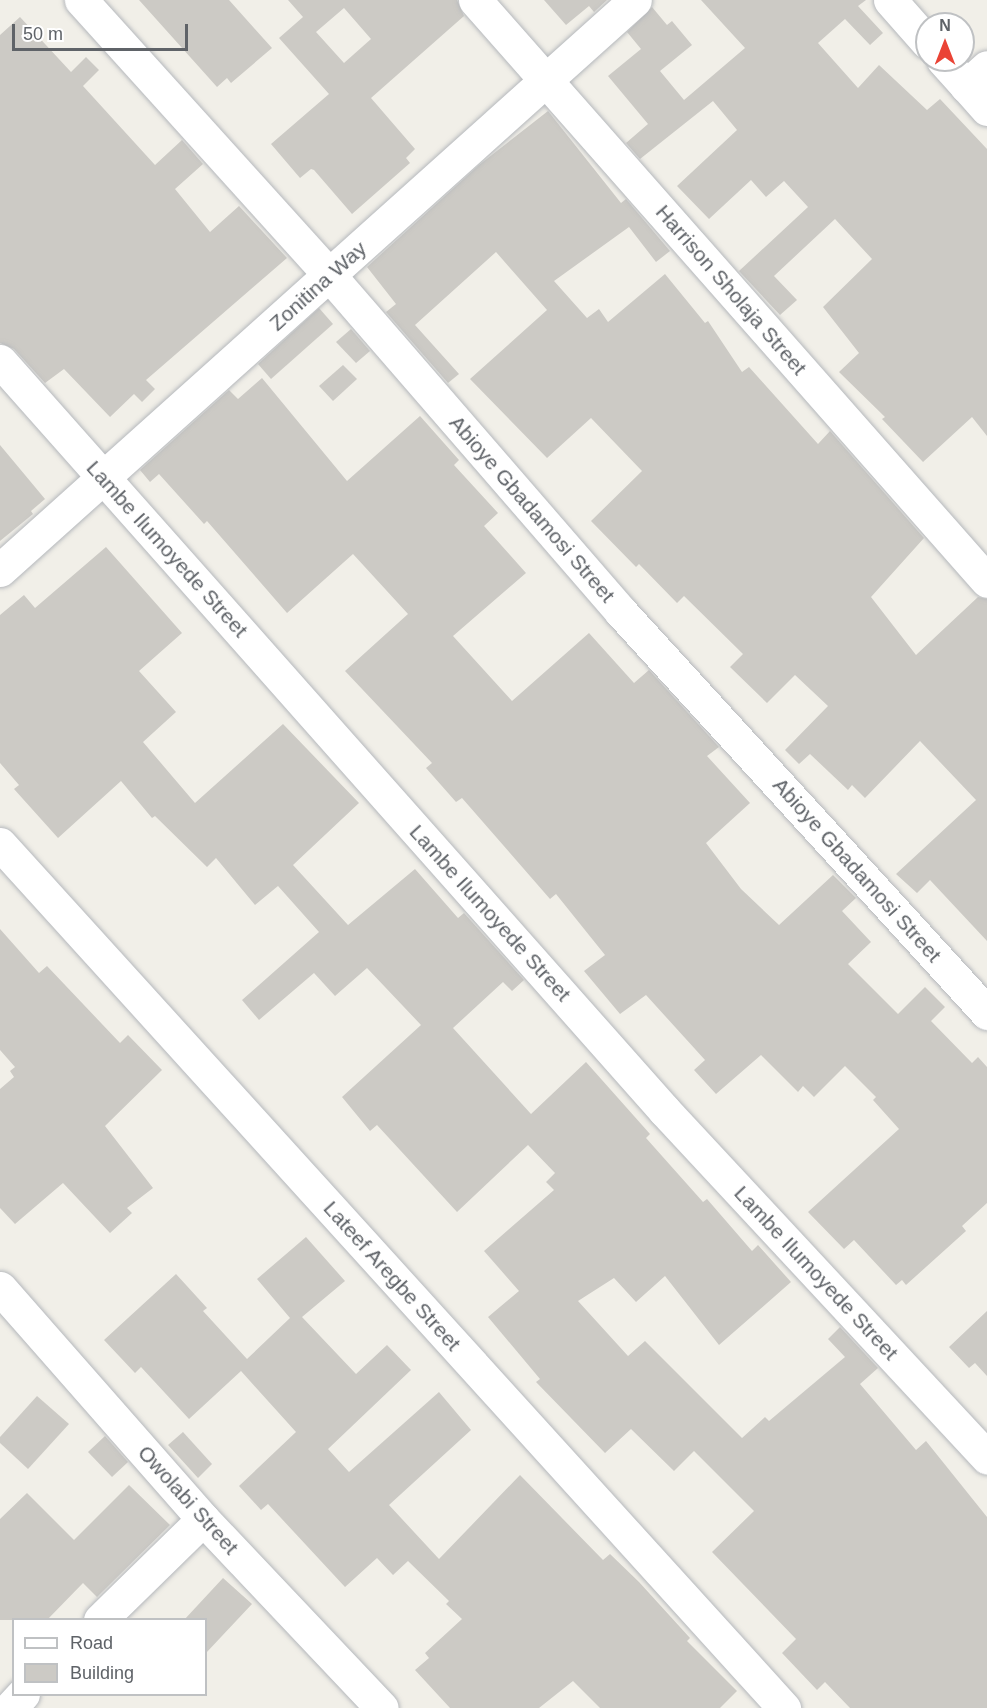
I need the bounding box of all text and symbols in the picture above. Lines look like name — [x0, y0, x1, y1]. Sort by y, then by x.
scale bar — [15, 12, 190, 50]
north arrow — [915, 12, 975, 72]
text: N — [939, 17, 951, 34]
text: 50 m — [23, 24, 63, 44]
street label: Harrison Sholaja Street — [650, 200, 812, 380]
street label: Zonitina Way — [264, 236, 372, 336]
street label: Abioye Gbadamosi Street — [444, 410, 620, 608]
street label: Lambe Ilumoyede Street — [81, 456, 253, 642]
street label: Abioye Gbadamosi Street — [768, 773, 946, 967]
street label: Lambe Ilumoyede Street — [404, 820, 576, 1006]
street label: Lambe Ilumoyede Street — [729, 1181, 903, 1365]
street label: Lateef Aregbe Street — [318, 1196, 466, 1356]
street label: Owolabi Street — [133, 1440, 243, 1560]
legend — [12, 1618, 207, 1696]
text: Road — [70, 1633, 113, 1653]
text: Building — [70, 1663, 134, 1683]

